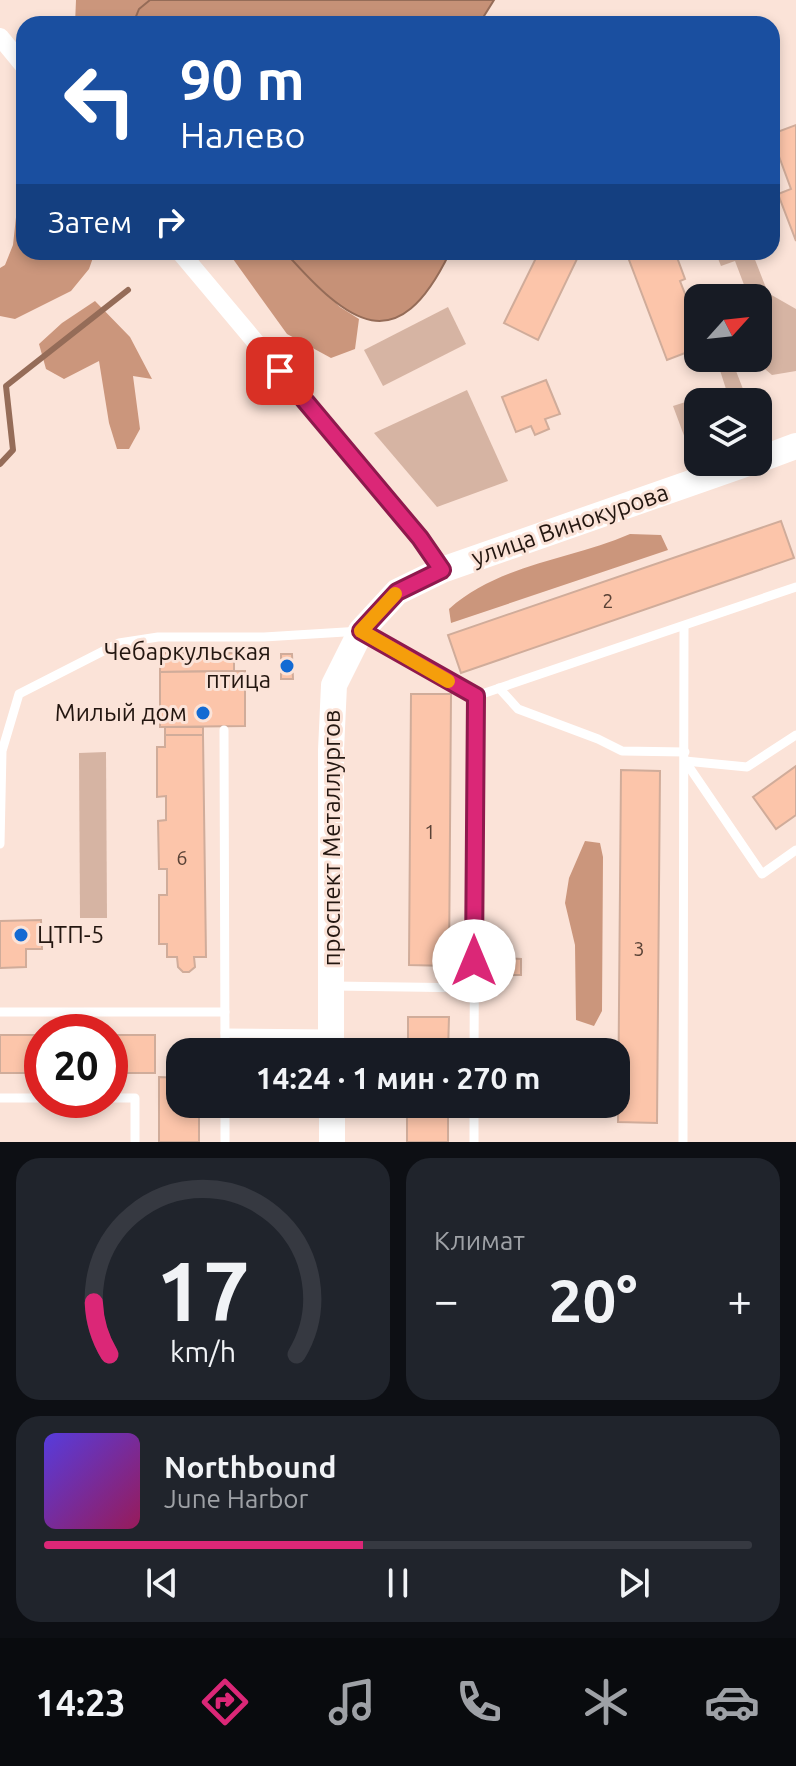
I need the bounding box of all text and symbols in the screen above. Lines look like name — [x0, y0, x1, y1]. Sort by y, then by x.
icon: left — [48, 48, 152, 152]
text: 90 m — [180, 48, 305, 111]
text: Налево — [180, 114, 305, 155]
icon: right — [148, 200, 192, 244]
text: Затем — [48, 205, 132, 239]
north arrow — [684, 284, 772, 372]
map controls — [684, 284, 772, 476]
pin — [246, 337, 314, 405]
icon: arrive — [258, 349, 302, 393]
button: layers — [684, 388, 772, 476]
street label: улица Винокурова — [468, 478, 672, 571]
house number: 2 — [602, 589, 614, 612]
place label: Чебаркульская птица — [104, 638, 271, 693]
marker: Чебаркульская птица — [278, 657, 296, 675]
place label: Милый дом — [55, 699, 187, 726]
marker: Милый дом — [194, 704, 212, 722]
street label: проспект Металлургов — [318, 710, 345, 966]
house number: 1 — [424, 820, 436, 843]
house number: 6 — [176, 846, 188, 869]
position arrow — [432, 919, 516, 1003]
place label: ЦТП-5 — [37, 921, 104, 948]
marker: ЦТП-5 — [12, 926, 30, 944]
house number: 3 — [633, 937, 645, 960]
speed limit sign: 20 — [24, 1014, 128, 1118]
text: 14:24 · 1 мин · 270 m — [256, 1061, 540, 1095]
text: Климат — [434, 1226, 525, 1255]
text: 17 — [156, 1243, 250, 1337]
text: 20° — [549, 1266, 637, 1333]
text: − — [434, 1275, 459, 1324]
text: + — [727, 1275, 752, 1324]
text: km/h — [170, 1335, 236, 1367]
text: Northbound — [164, 1450, 336, 1484]
text: June Harbor — [164, 1484, 308, 1513]
icon: previous — [140, 1561, 184, 1605]
icon: pause — [376, 1561, 420, 1605]
icon: next — [612, 1561, 656, 1605]
icon: directions — [197, 1674, 253, 1730]
icon: music — [324, 1674, 380, 1730]
icon: phone — [451, 1674, 507, 1730]
icon: climate — [578, 1674, 634, 1730]
icon: car — [704, 1674, 760, 1730]
text: 14:23 — [35, 1682, 126, 1723]

